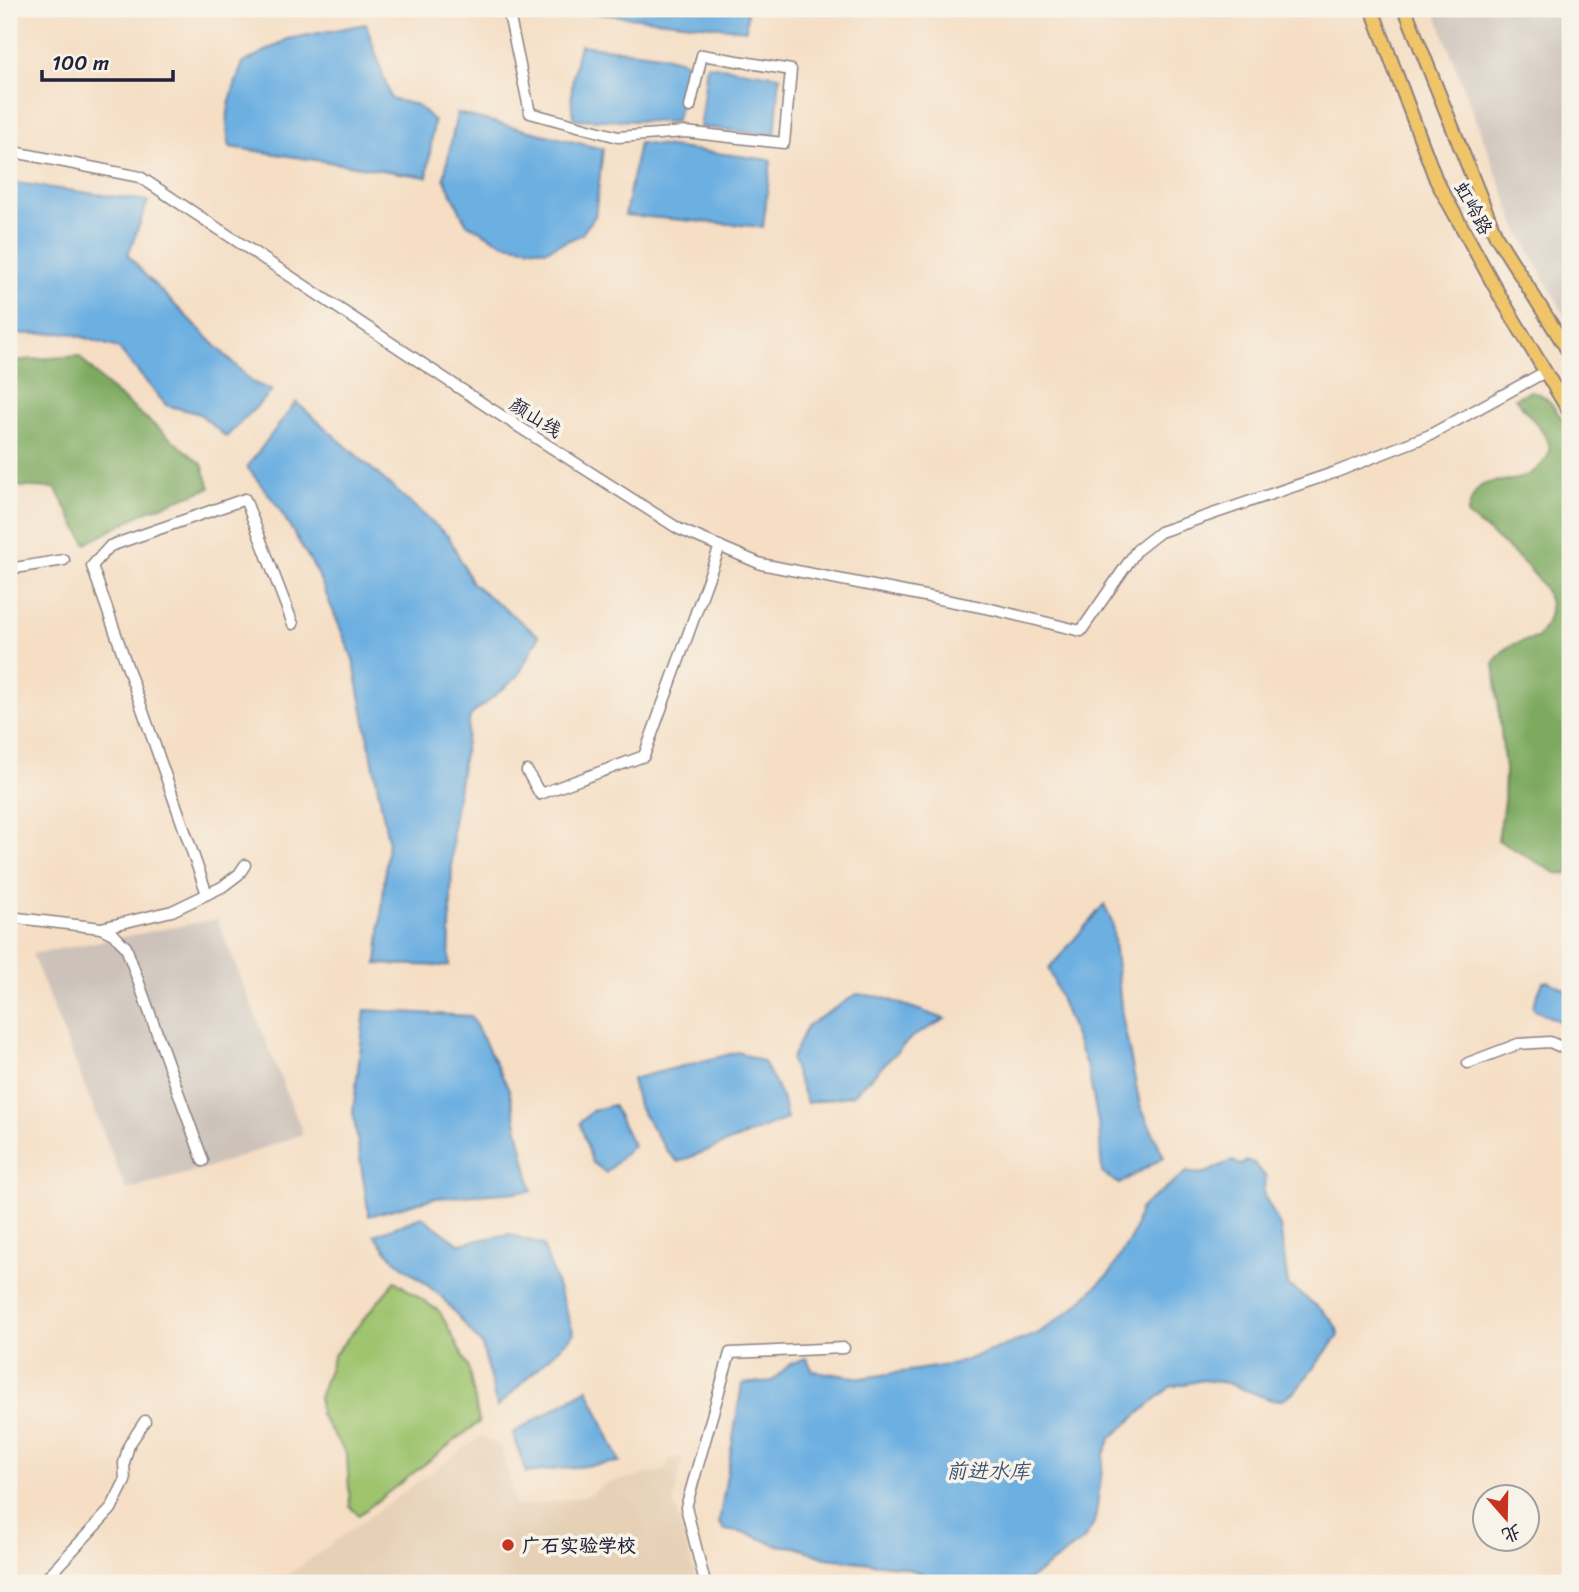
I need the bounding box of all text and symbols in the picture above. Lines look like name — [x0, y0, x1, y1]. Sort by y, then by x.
scale bar — [42, 38, 173, 82]
text: 100 m — [52, 44, 109, 82]
street label: 虹岭路 — [1445, 175, 1502, 241]
street label: 颜山线 — [503, 388, 569, 447]
water label: 前进水库 — [946, 1452, 1032, 1490]
north arrow — [1470, 1484, 1540, 1554]
text: 北 — [1497, 1515, 1526, 1552]
place label: 广石实验学校 — [522, 1529, 636, 1562]
marker: 广石实验学校 — [500, 1537, 516, 1553]

